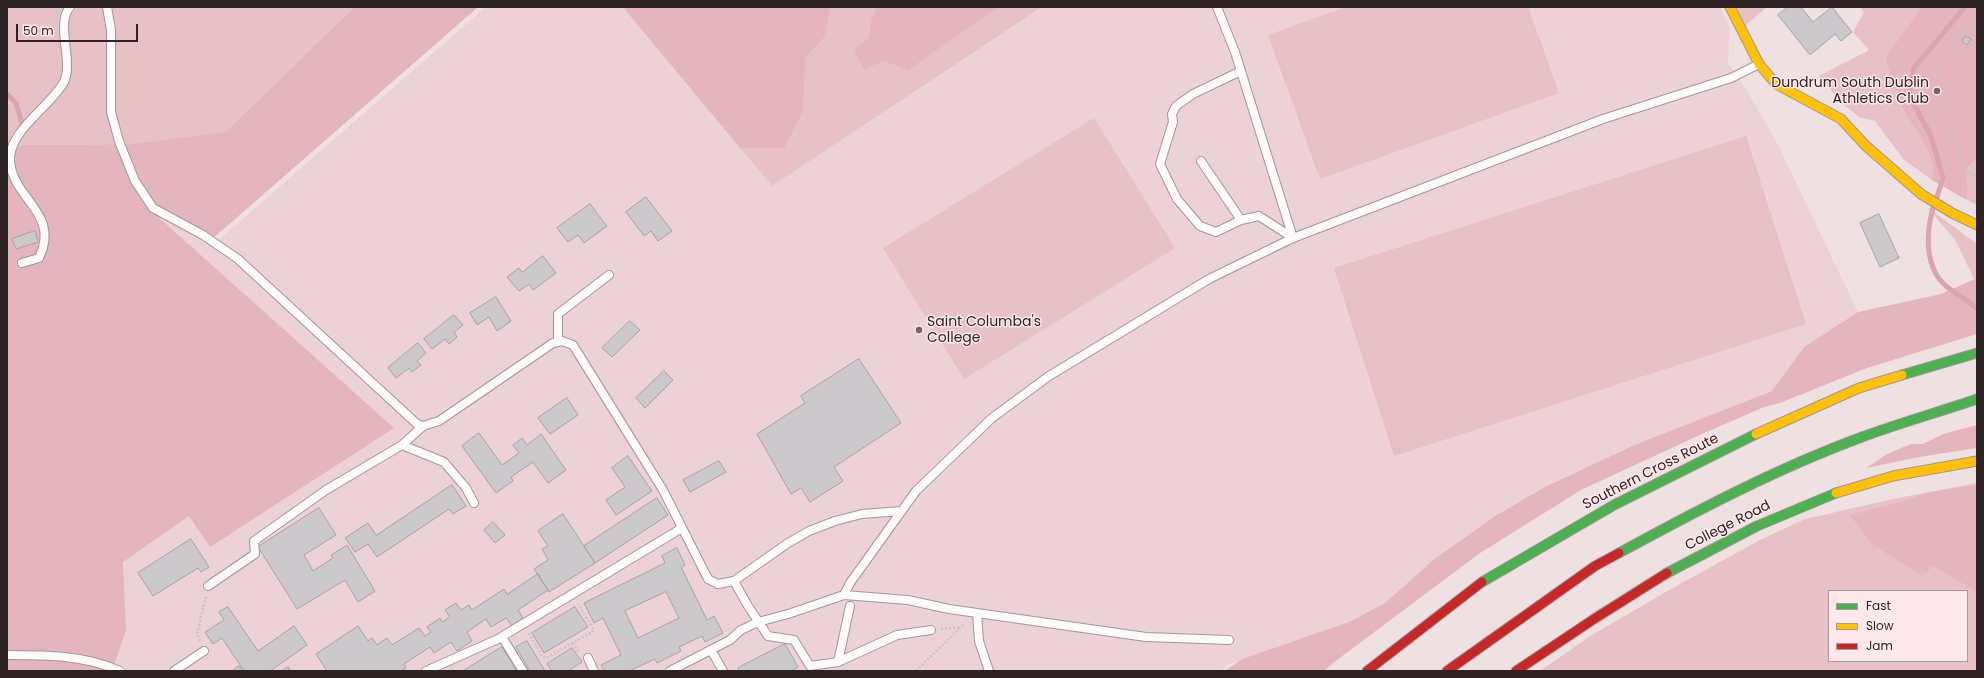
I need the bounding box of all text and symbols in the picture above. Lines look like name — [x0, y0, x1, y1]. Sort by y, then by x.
scale bar — [18, 16, 140, 42]
text: 50 m — [23, 22, 54, 39]
place label: Dundrum South Dublin Athletics Club — [1771, 75, 1929, 108]
marker: Dundrum South Dublin Athletics Club — [1932, 86, 1942, 96]
place label: Saint Columba's College — [927, 314, 1041, 346]
marker: Saint Columba's College — [914, 325, 924, 335]
street label: Southern Cross Route — [1580, 430, 1722, 514]
street label: College Road — [1682, 497, 1774, 555]
legend — [1828, 590, 1968, 662]
text: Fast — [1866, 597, 1891, 614]
text: Slow — [1866, 617, 1894, 634]
text: Jam — [1866, 637, 1893, 654]

